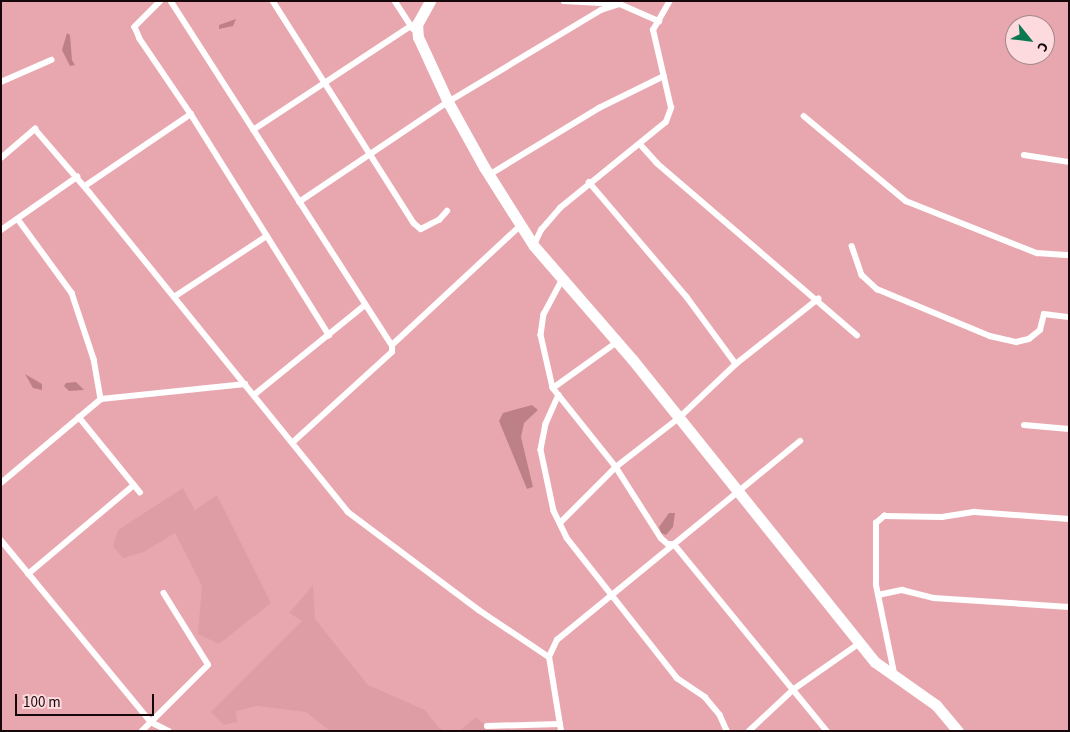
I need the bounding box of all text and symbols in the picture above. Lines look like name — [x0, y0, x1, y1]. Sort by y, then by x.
north arrow — [1005, 15, 1055, 65]
text: С — [1032, 38, 1053, 55]
scale bar — [18, 684, 156, 716]
text: 100 m — [23, 692, 61, 713]

